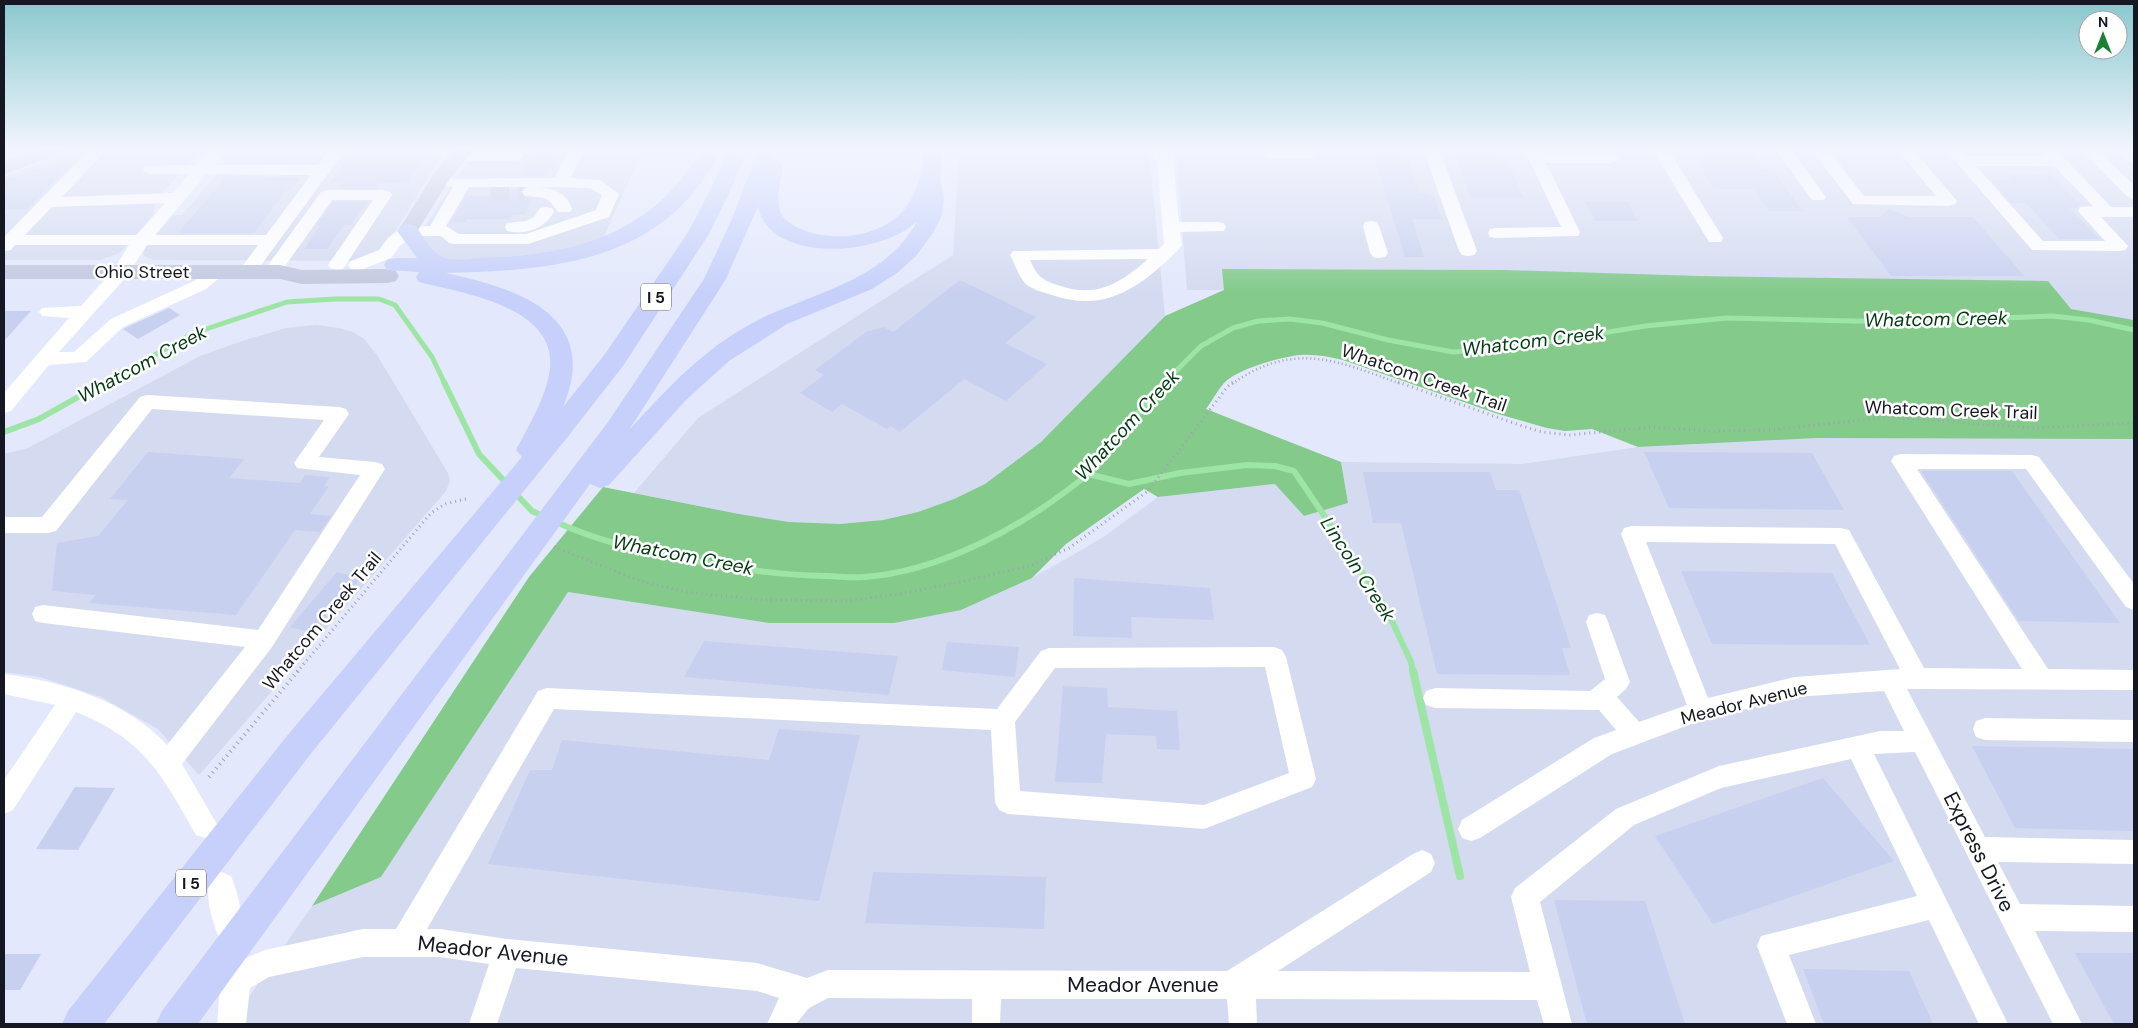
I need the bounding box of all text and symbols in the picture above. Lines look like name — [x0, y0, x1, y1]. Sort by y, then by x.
north arrow — [2078, 10, 2128, 60]
text: N — [2098, 13, 2108, 31]
street label: Ohio Street — [94, 260, 190, 284]
road number: I 5 — [641, 284, 671, 310]
water label: Whatcom Creek — [1864, 305, 2008, 333]
water label: Whatcom Creek — [73, 319, 211, 409]
water label: Whatcom Creek — [1460, 320, 1606, 362]
street label: Whatcom Creek Trail — [1338, 338, 1510, 418]
water label: Whatcom Creek — [1069, 364, 1185, 486]
street label: Whatcom Creek Trail — [1864, 395, 2038, 425]
water label: Lincoln Creek — [1315, 512, 1401, 626]
water label: Whatcom Creek — [610, 529, 756, 581]
street label: Whatcom Creek Trail — [257, 547, 387, 695]
street label: Meador Avenue — [1678, 676, 1810, 730]
street label: Express Drive — [1937, 787, 2021, 917]
road number: I 5 — [176, 870, 206, 896]
street label: Meador Avenue — [416, 929, 570, 973]
street label: Meador Avenue — [1067, 971, 1219, 999]

